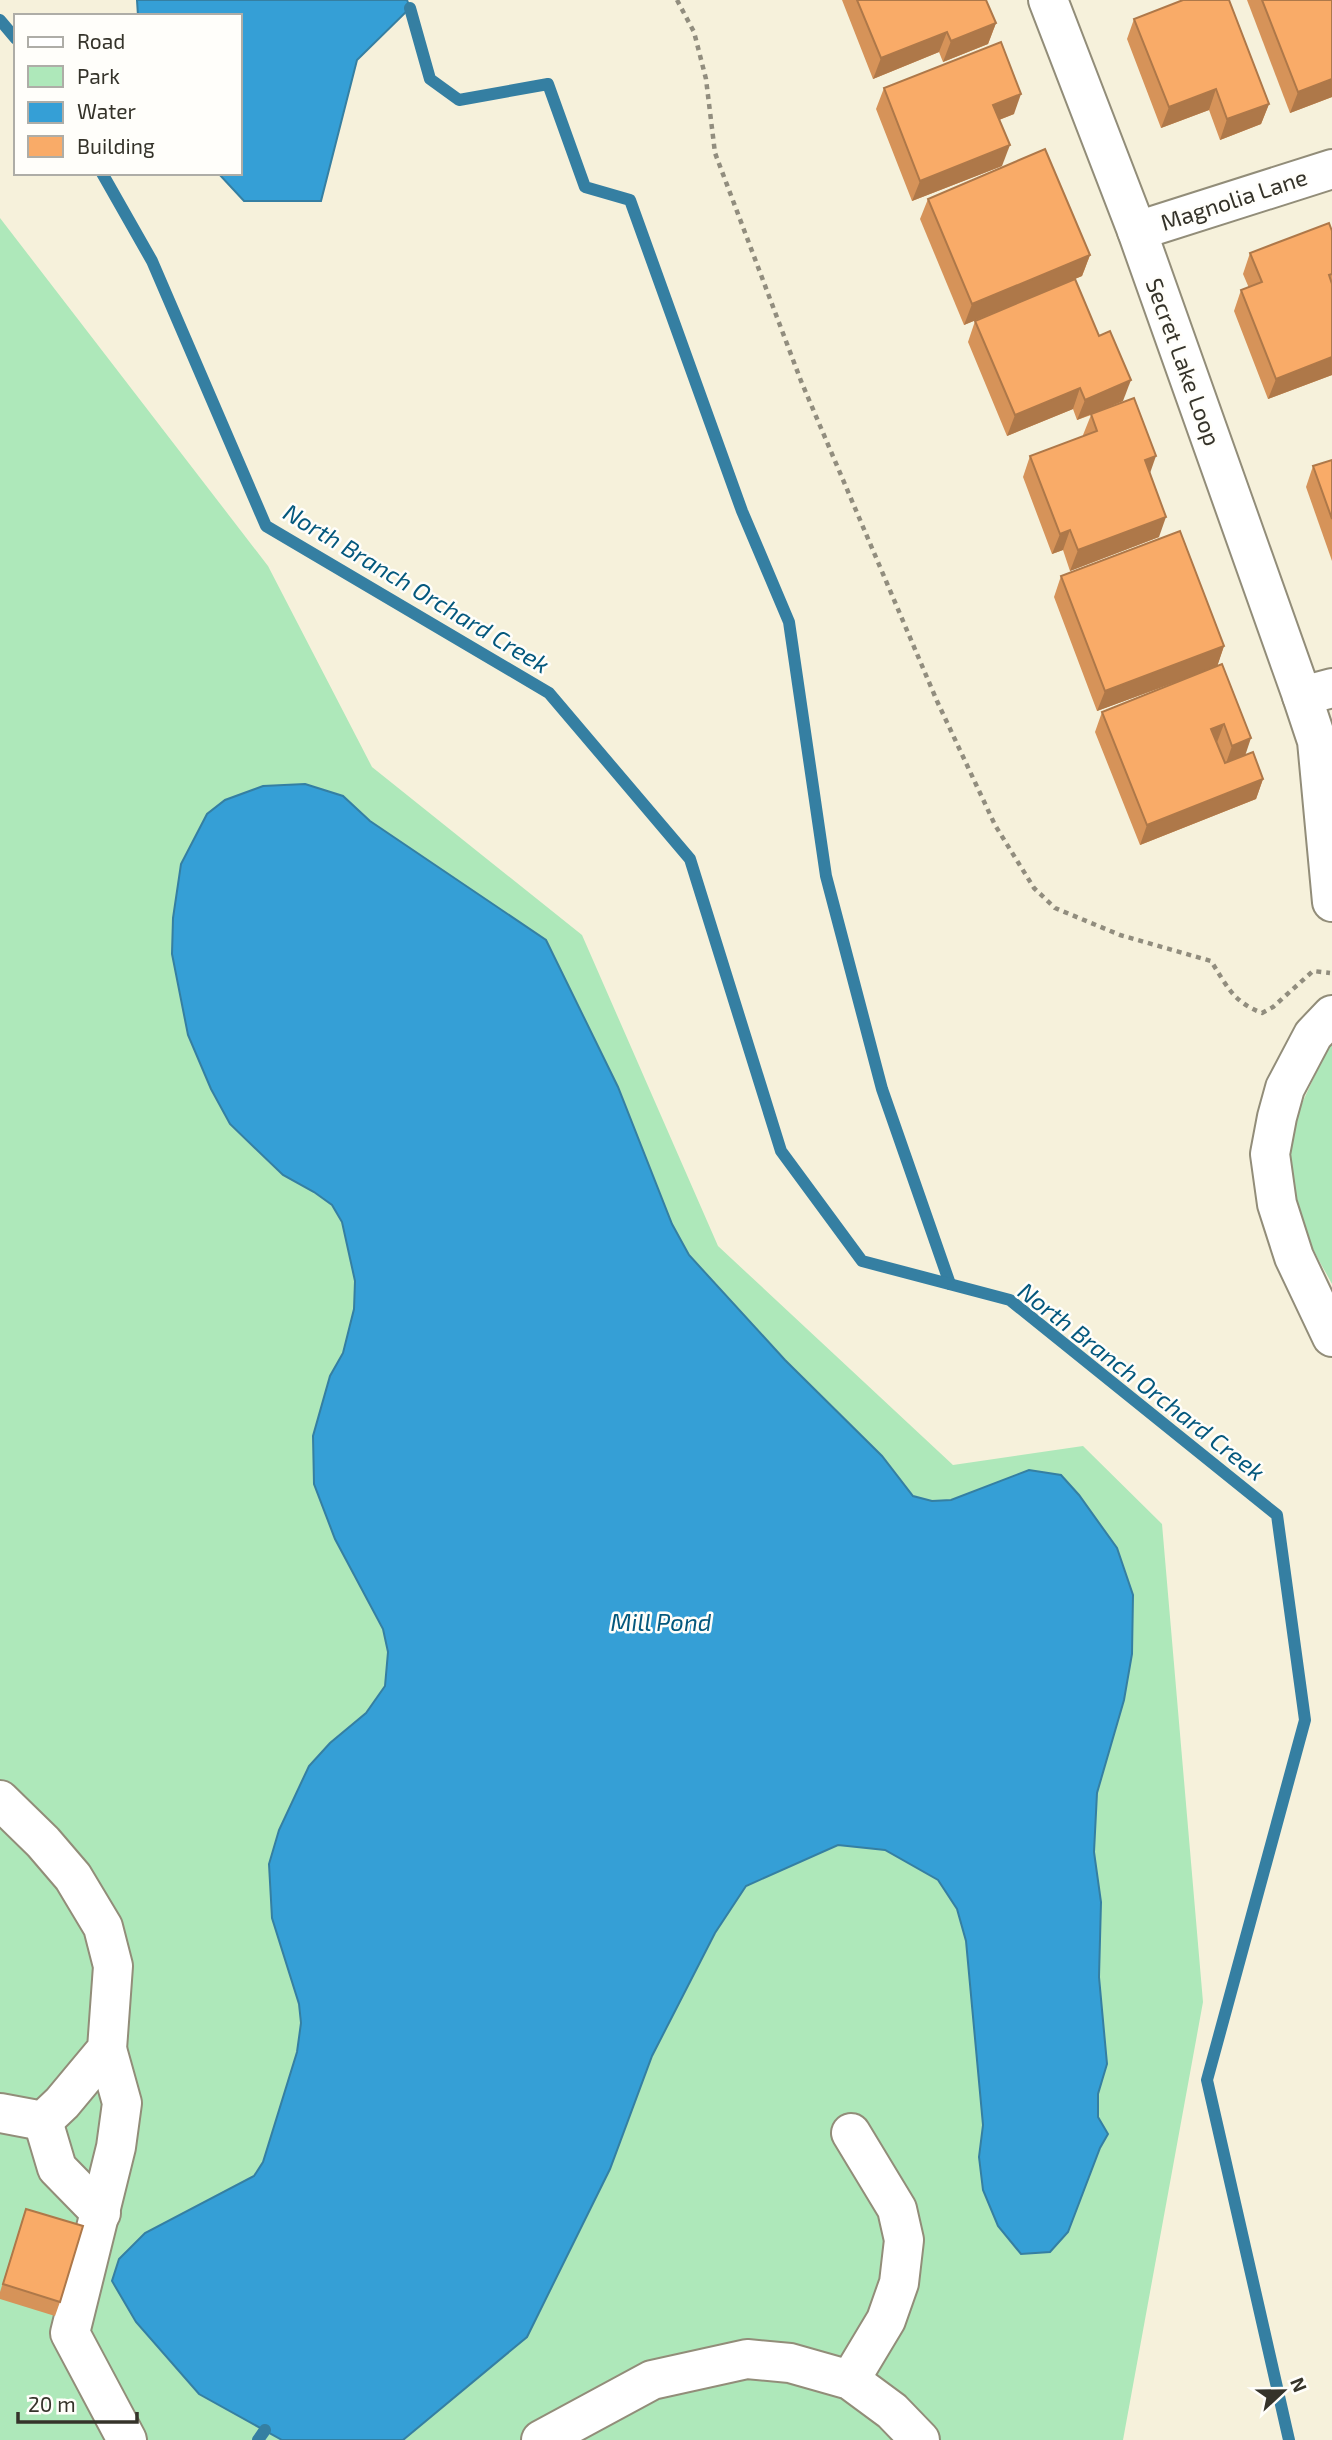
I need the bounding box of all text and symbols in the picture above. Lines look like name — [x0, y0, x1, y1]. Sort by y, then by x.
legend — [14, 14, 242, 175]
text: Road — [77, 28, 125, 53]
text: Park — [77, 63, 120, 88]
text: Water — [77, 98, 136, 123]
text: Building — [77, 133, 155, 158]
street label: Magnolia Lane — [1157, 162, 1311, 236]
street label: Secret Lake Loop — [1141, 274, 1227, 449]
water label: North Branch Orchard Creek — [279, 497, 555, 679]
water label: North Branch Orchard Creek — [1013, 1275, 1271, 1486]
water label: Mill Pond — [611, 1607, 712, 1636]
north arrow — [1248, 2356, 1318, 2426]
text: N — [1286, 2374, 1312, 2395]
scale bar — [18, 2380, 136, 2424]
text: 20 m — [28, 2391, 76, 2416]

